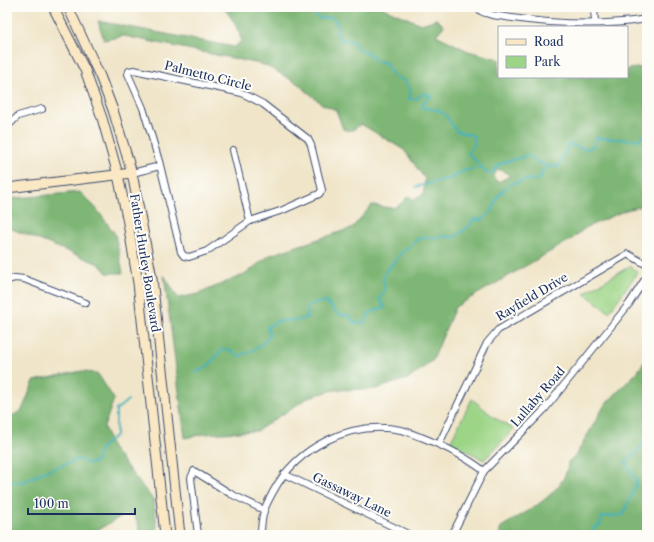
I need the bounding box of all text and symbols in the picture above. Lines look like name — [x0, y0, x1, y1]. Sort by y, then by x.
legend — [498, 26, 628, 78]
text: Road — [534, 34, 564, 49]
text: Park — [534, 54, 561, 69]
street label: Palmetto Circle — [163, 57, 253, 94]
street label: Father Hurley Boulevard — [127, 193, 164, 334]
street label: Rayfield Drive — [493, 269, 571, 324]
street label: Lullaby Road — [507, 363, 568, 430]
street label: Gassaway Lane — [310, 469, 394, 520]
scale bar — [28, 490, 135, 516]
text: 100 m — [34, 496, 69, 511]

